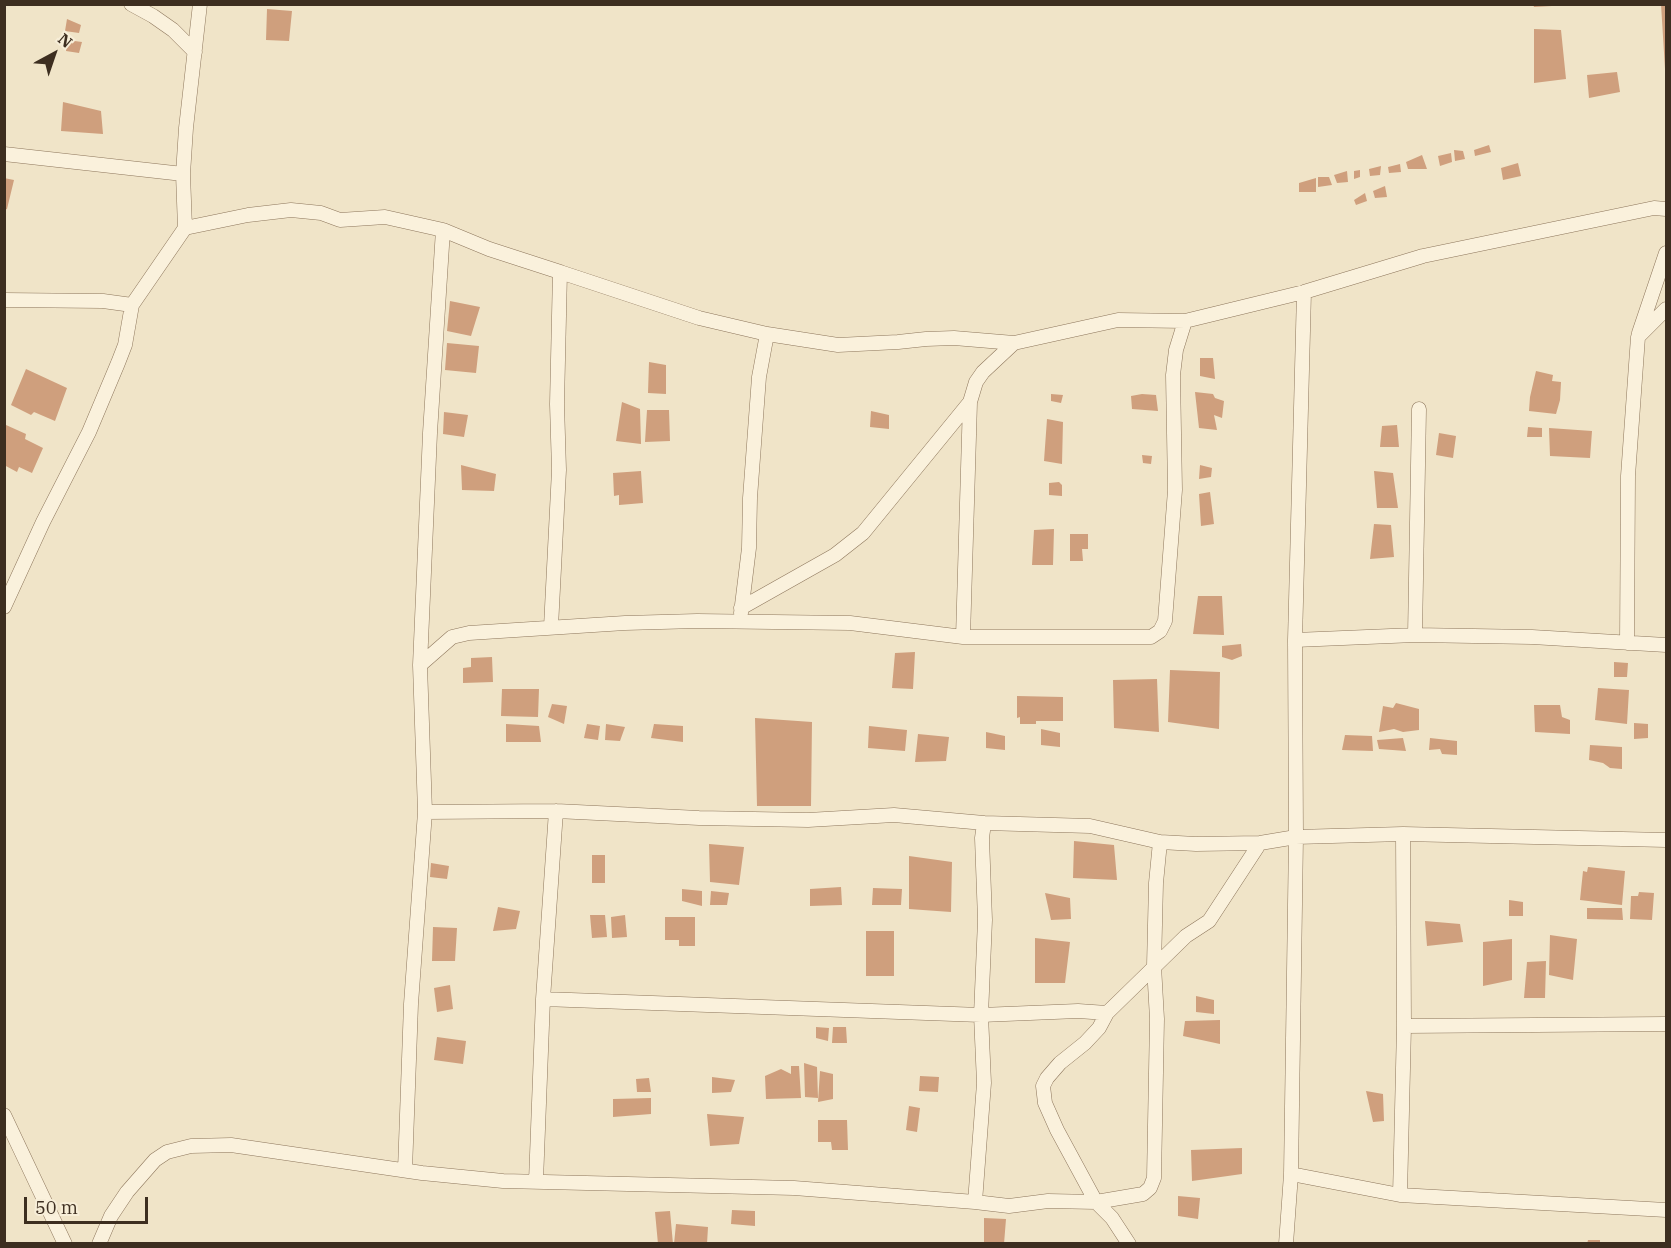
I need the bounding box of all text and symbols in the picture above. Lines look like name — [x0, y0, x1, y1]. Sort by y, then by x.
north arrow — [24, 24, 84, 84]
text: N — [54, 28, 77, 52]
scale bar — [27, 1185, 152, 1223]
text: 50 m — [35, 1196, 78, 1219]

